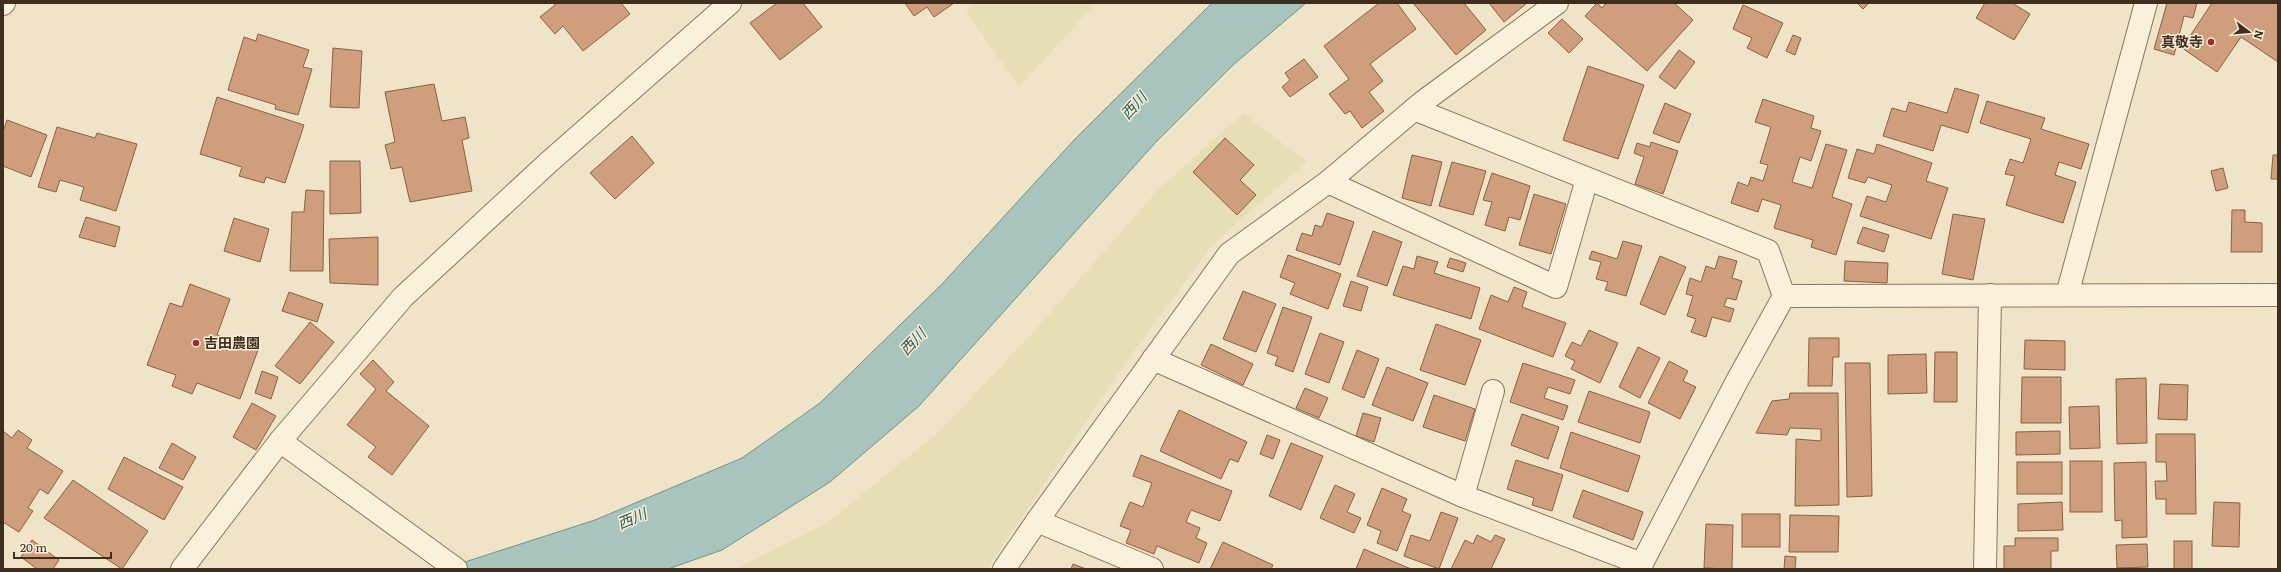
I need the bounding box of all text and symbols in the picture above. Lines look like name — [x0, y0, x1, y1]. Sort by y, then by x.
north arrow — [2229, 12, 2269, 52]
text: N — [2251, 28, 2269, 42]
place label: 真敬寺 — [2161, 31, 2203, 51]
marker: 真敬寺 — [2206, 37, 2216, 47]
water label: 西川 — [1114, 85, 1153, 124]
water label: 西川 — [893, 321, 932, 360]
place label: 吉田農園 — [204, 332, 260, 352]
marker: 吉田農園 — [191, 338, 201, 348]
water label: 西川 — [613, 500, 652, 534]
scale bar — [14, 534, 111, 560]
text: 20 m — [20, 538, 47, 556]

